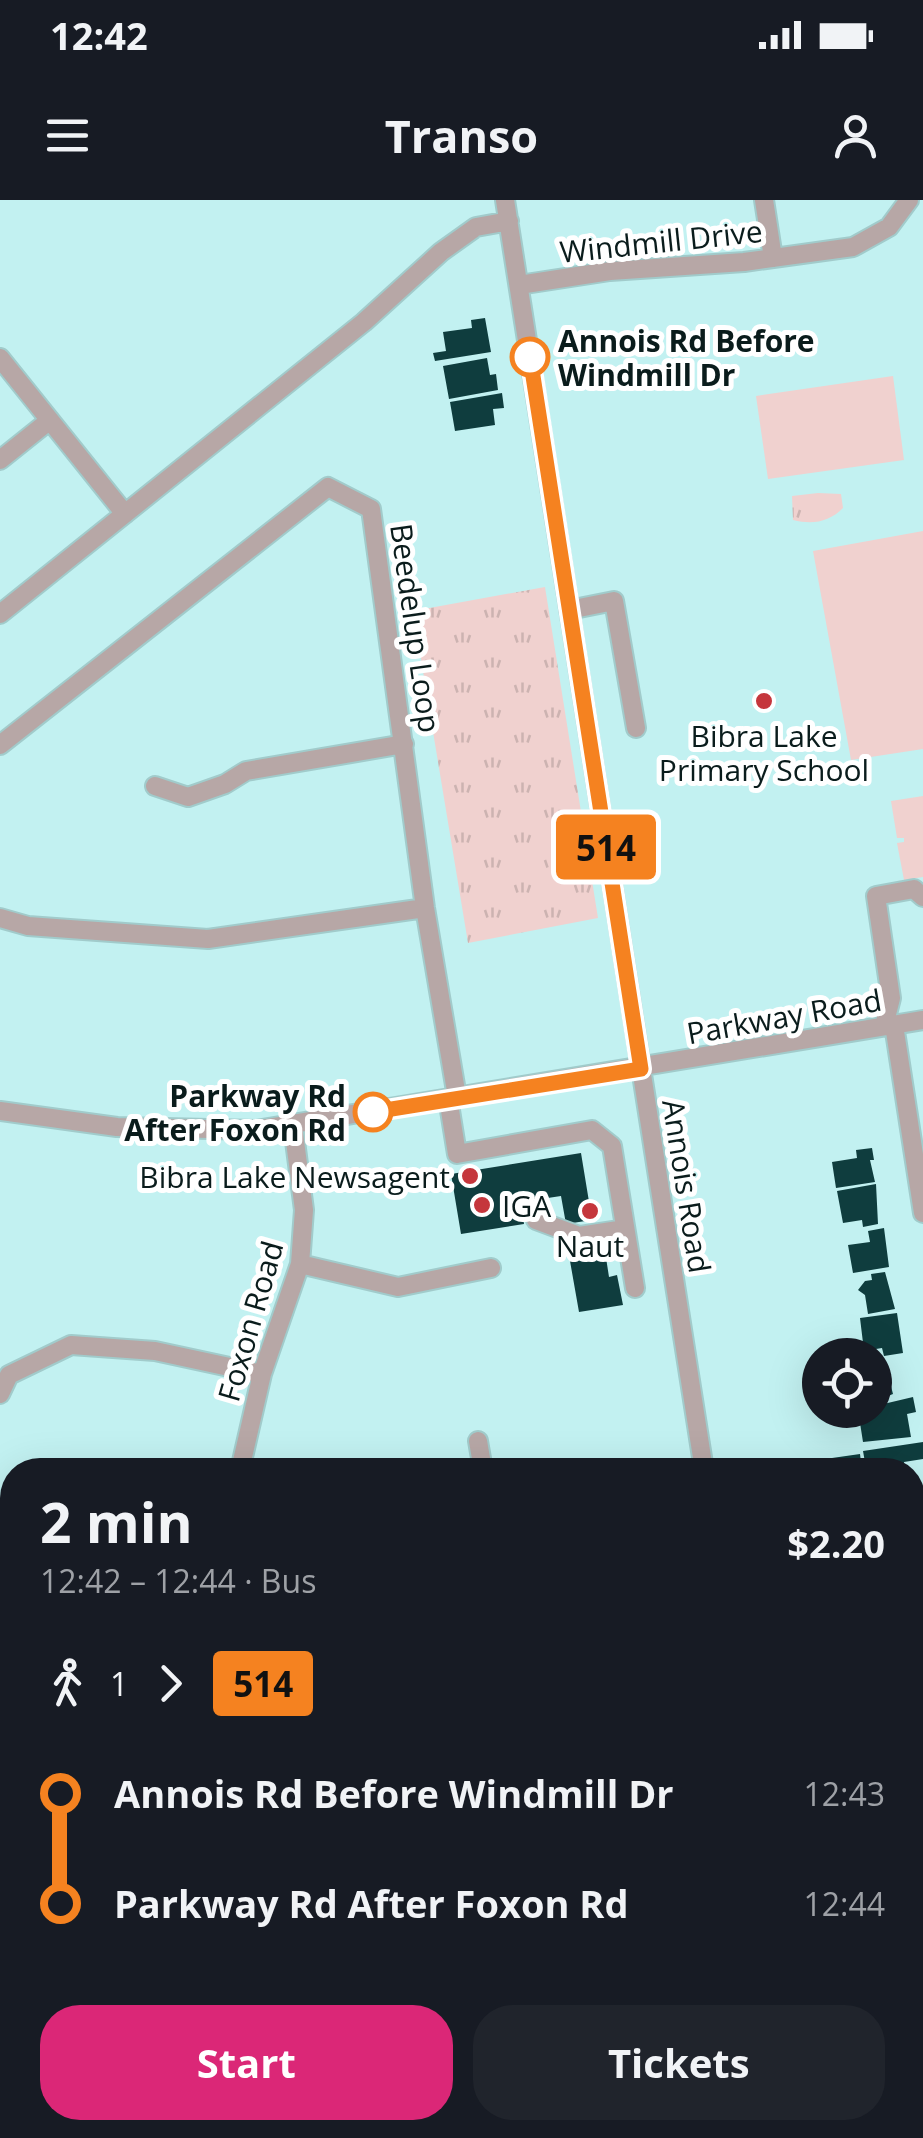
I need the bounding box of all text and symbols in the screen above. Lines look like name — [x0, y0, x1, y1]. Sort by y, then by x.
text: 12:42 — [50, 9, 148, 61]
text: Transo — [385, 105, 538, 166]
icon: menu — [40, 108, 95, 163]
icon: person — [828, 108, 883, 163]
street label: Windmill Drive — [558, 210, 764, 272]
place label: Annois Rd Before Windmill Dr — [558, 320, 815, 395]
marker: Annois Rd Before Windmill Dr — [511, 338, 549, 376]
street label: Beedelup Loop — [381, 521, 451, 735]
marker: Bibra Lake Primary School — [753, 690, 775, 712]
place label: Bibra Lake Primary School — [659, 715, 869, 790]
line badge: 514 — [548, 814, 664, 880]
text: 514 — [576, 824, 636, 871]
street label: Parkway Road — [683, 979, 885, 1053]
place label: Parkway Rd After Foxon Rd — [124, 1075, 346, 1150]
marker: Parkway Rd After Foxon Rd — [354, 1093, 392, 1131]
street label: Annois Road — [653, 1096, 721, 1276]
place label: Bibra Lake Newsagent — [139, 1156, 450, 1197]
marker: Bibra Lake Newsagent — [459, 1165, 481, 1187]
place label: IGA — [502, 1185, 551, 1226]
marker: IGA — [471, 1194, 493, 1216]
marker: Naut — [579, 1200, 601, 1222]
place label: Naut — [556, 1225, 624, 1266]
street label: Foxon Road — [208, 1236, 292, 1406]
map controls — [802, 1338, 892, 1428]
button: locate — [802, 1338, 892, 1428]
text: 2 min — [40, 1484, 193, 1559]
text: $2.20 — [787, 1517, 885, 1569]
text: 12:42 – 12:44 · Bus — [40, 1559, 316, 1602]
icon: walk — [40, 1656, 95, 1711]
icon: forward — [143, 1656, 198, 1711]
text: 514 — [233, 1660, 293, 1707]
text: 1 — [110, 1662, 128, 1705]
text: Annois Rd Before Windmill Dr — [114, 1767, 674, 1819]
text: 12:43 — [803, 1772, 885, 1815]
text: Parkway Rd After Foxon Rd — [114, 1877, 628, 1929]
text: 12:44 — [803, 1882, 885, 1925]
button: Start — [40, 2005, 453, 2120]
button: Tickets — [473, 2005, 885, 2120]

